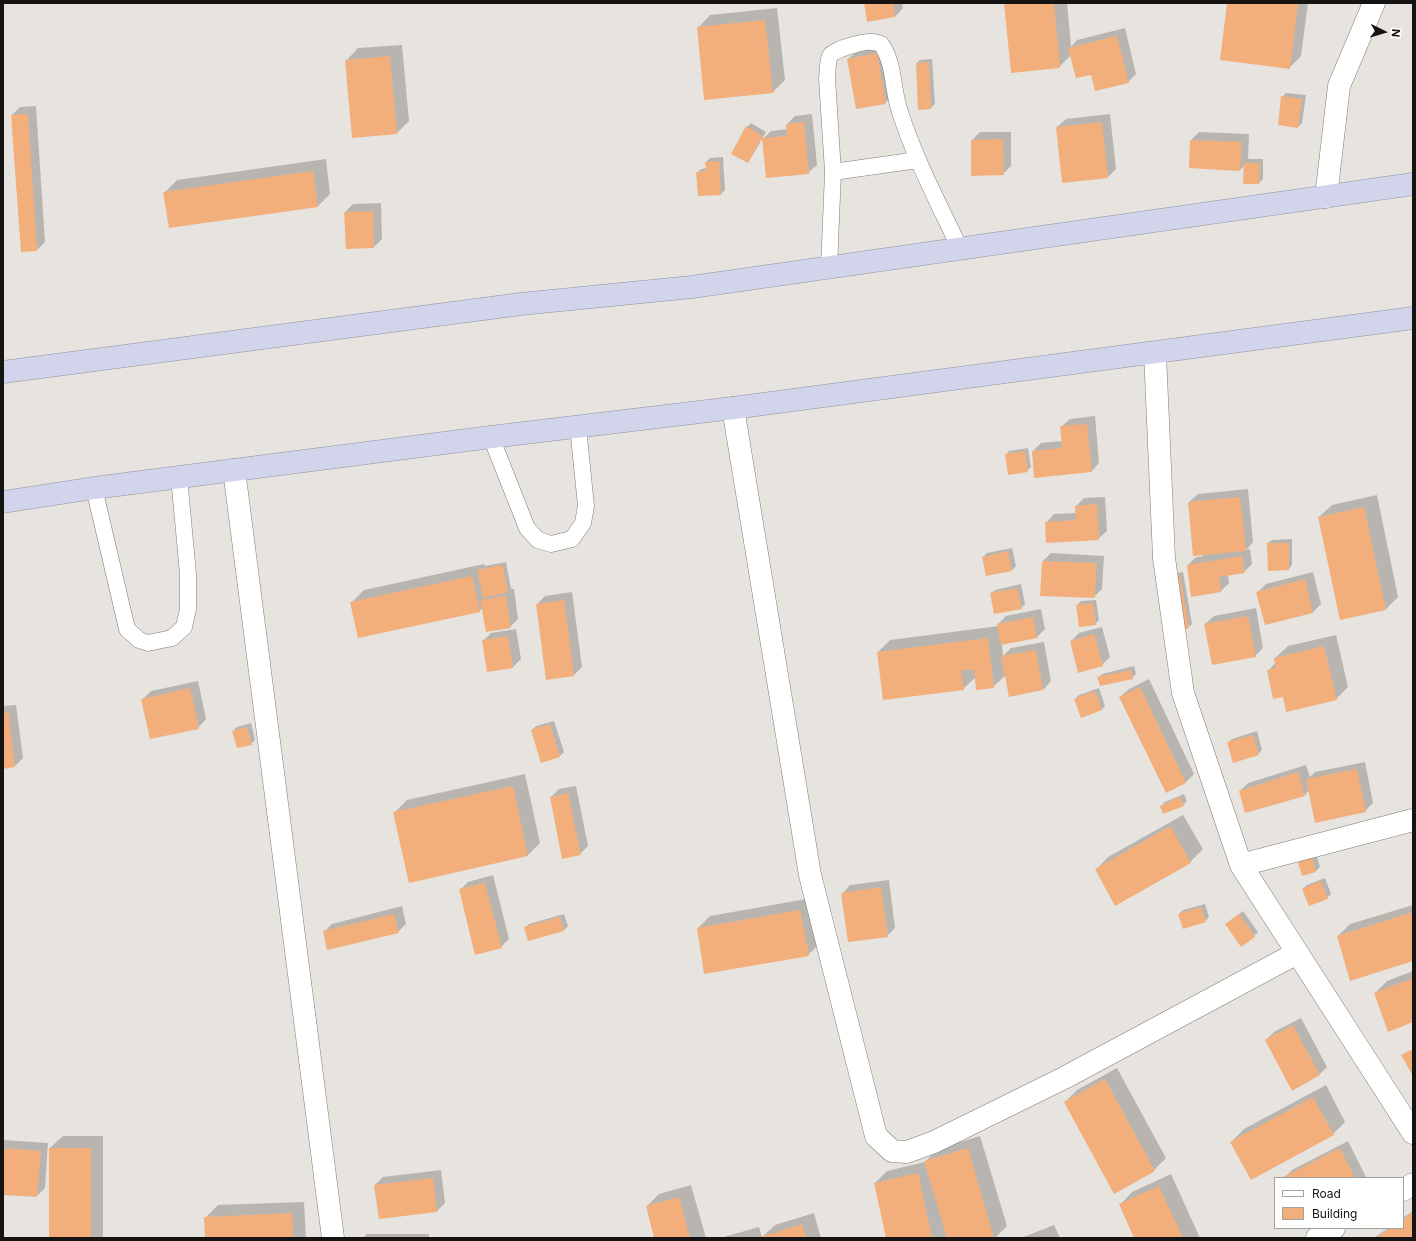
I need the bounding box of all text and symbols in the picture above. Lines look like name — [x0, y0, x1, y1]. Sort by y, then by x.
north arrow — [1364, 12, 1404, 52]
text: N — [1389, 28, 1403, 38]
legend — [1274, 1177, 1404, 1229]
text: Road — [1312, 1186, 1341, 1201]
text: Building — [1312, 1206, 1357, 1221]

